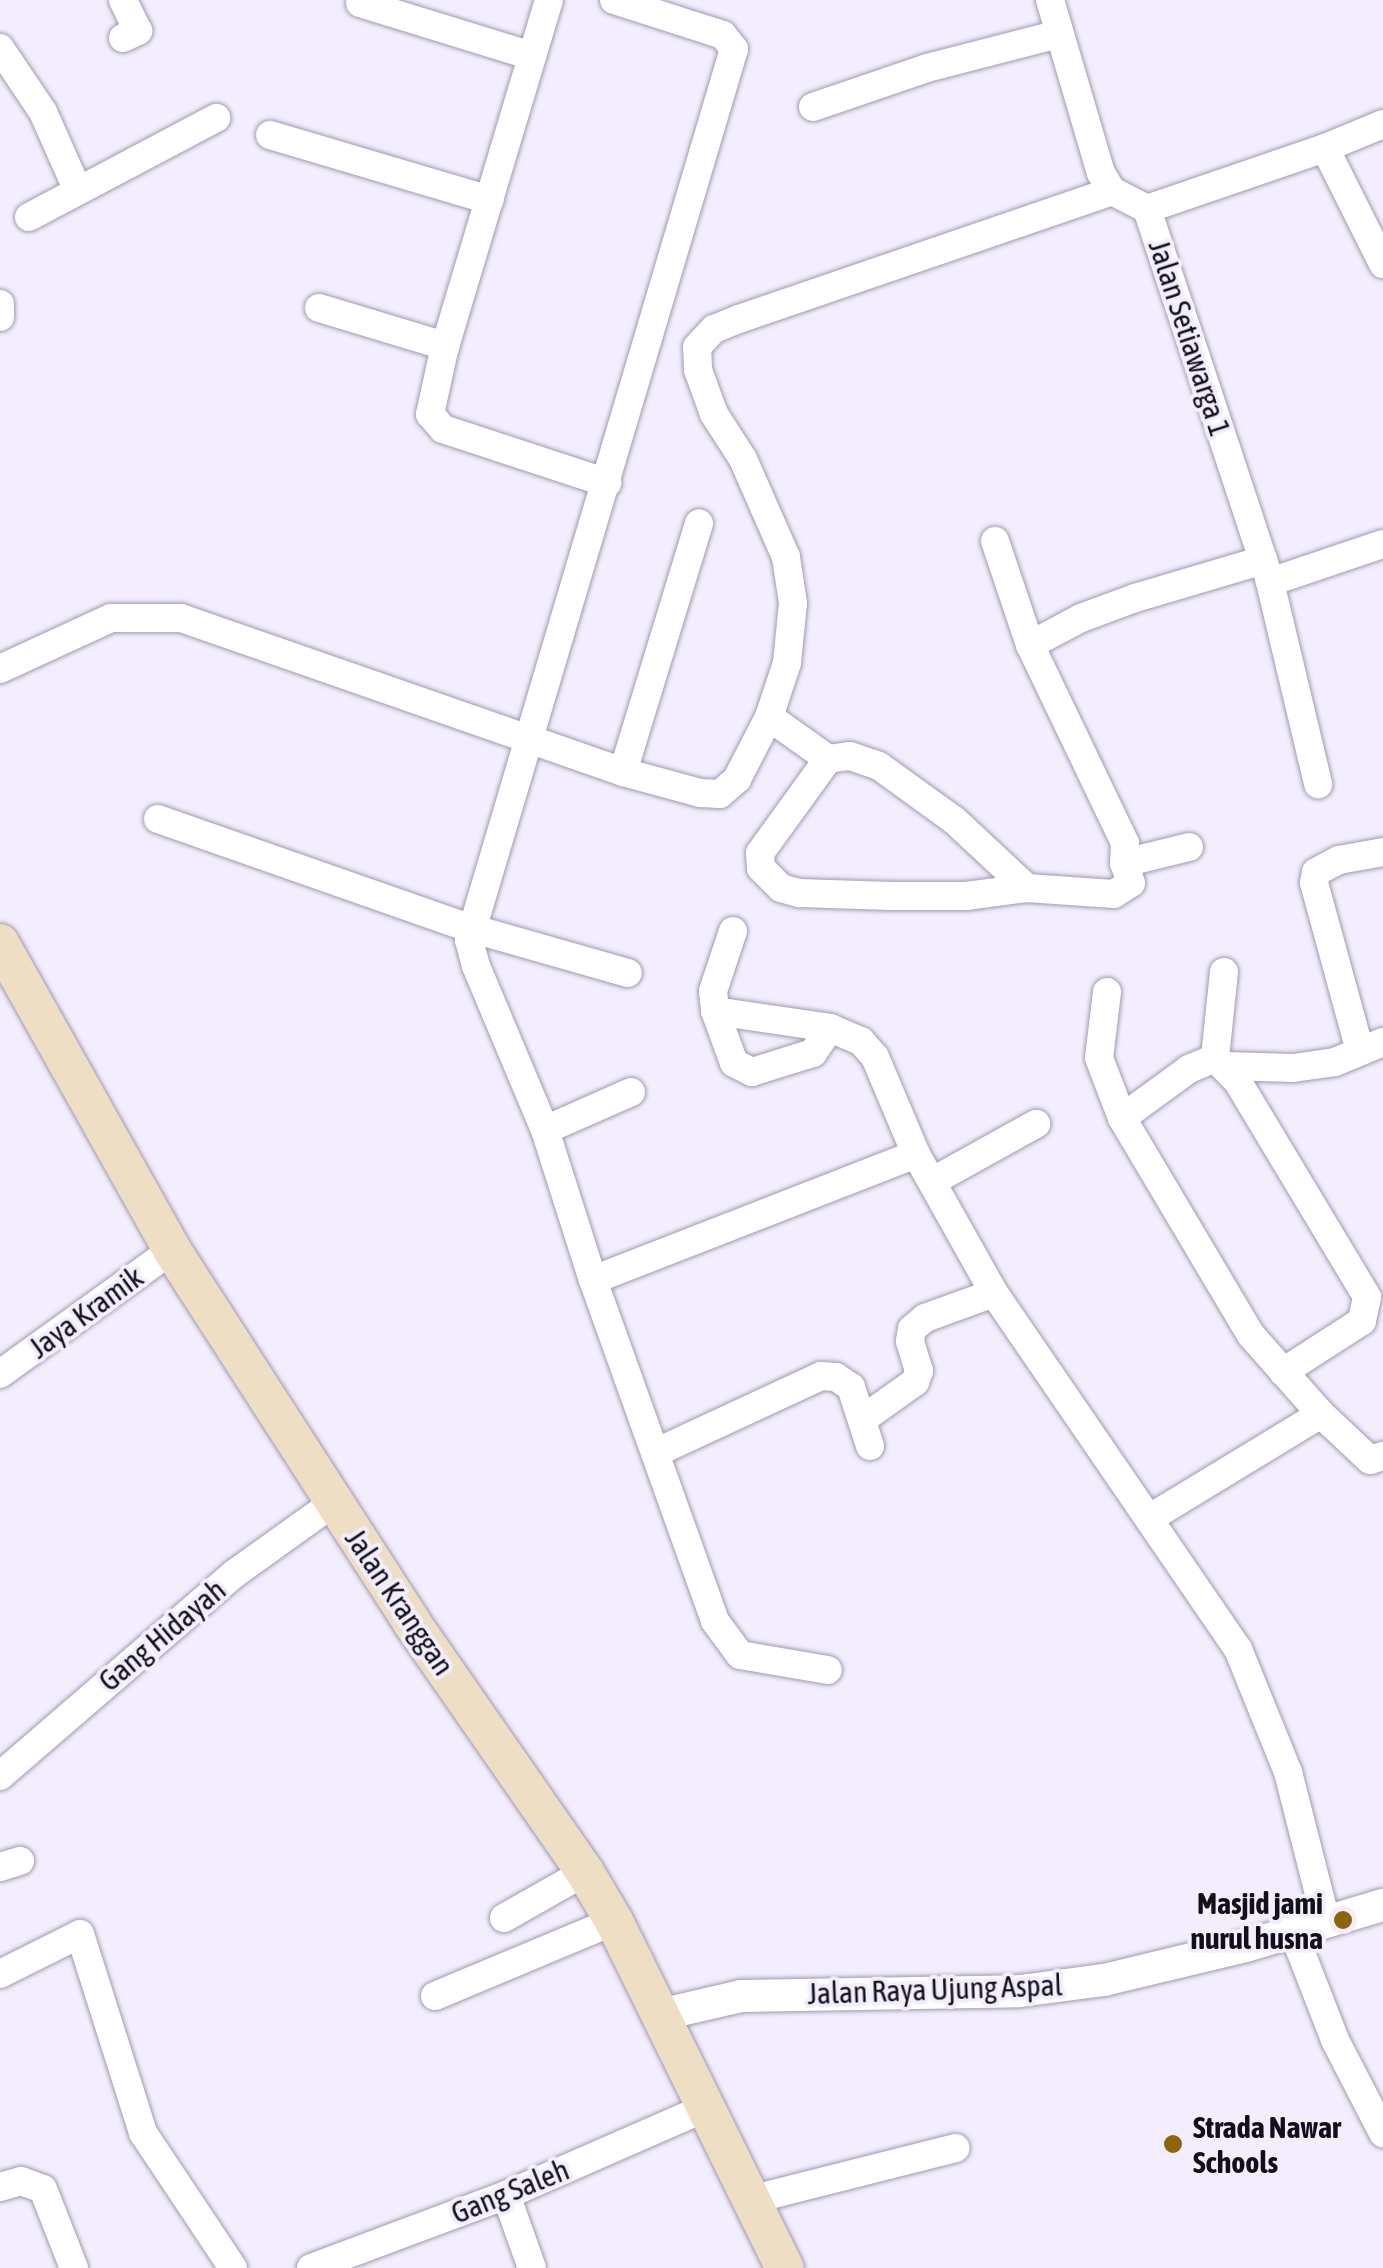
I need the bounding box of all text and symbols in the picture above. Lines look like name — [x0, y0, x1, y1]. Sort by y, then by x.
street label: Jalan Setiawarga 1 — [1141, 236, 1239, 440]
street label: Jaya Kramik — [22, 1259, 150, 1365]
street label: Jalan Kranggan — [338, 1522, 462, 1682]
street label: Gang Hidayah — [91, 1572, 233, 1698]
place label: Masjid jami nurul husna — [1190, 1885, 1323, 1956]
marker: Masjid jami nurul husna — [1332, 1909, 1354, 1931]
street label: Jalan Raya Ujung Aspal — [807, 1967, 1063, 2011]
place label: Strada Nawar Schools — [1193, 2109, 1341, 2180]
marker: Strada Nawar Schools — [1162, 2133, 1184, 2155]
street label: Gang Saleh — [446, 2151, 574, 2231]

